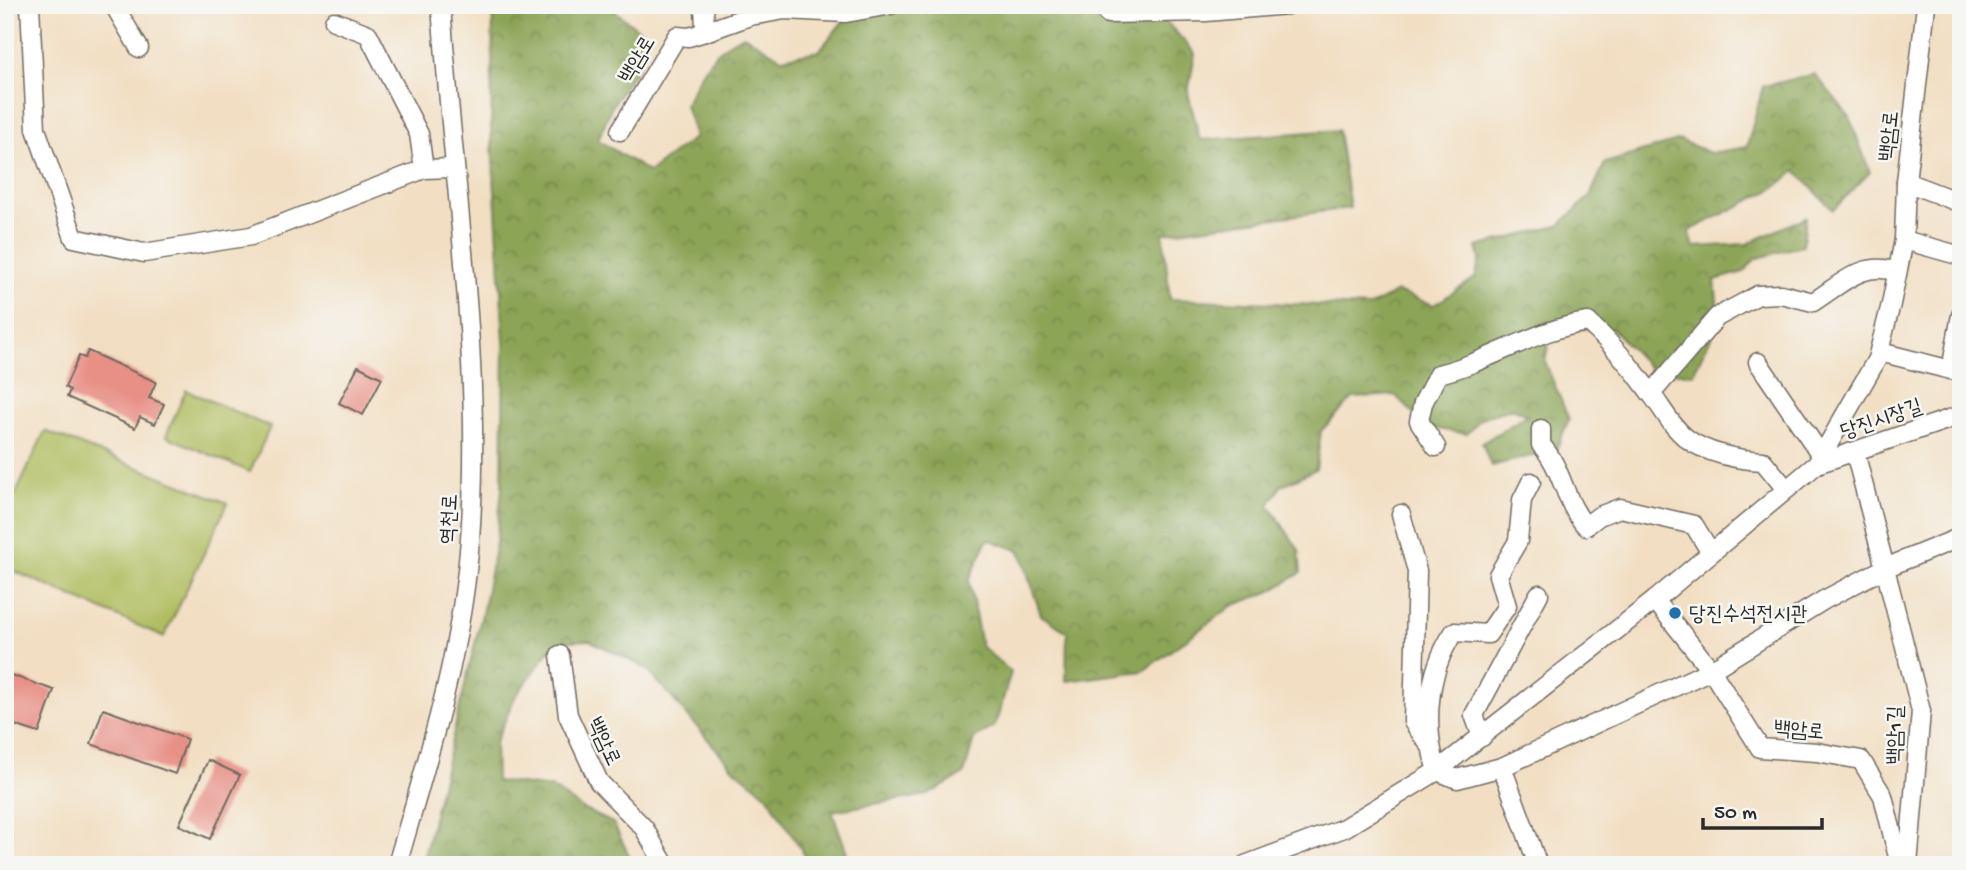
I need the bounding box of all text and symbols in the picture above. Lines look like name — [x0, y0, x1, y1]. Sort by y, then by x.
street label: 백암로 — [615, 33, 663, 89]
street label: 백암로 — [1876, 110, 1907, 163]
street label: 당진시장길 — [1838, 396, 1926, 447]
street label: 역천로 — [438, 493, 465, 545]
place label: 당진수석전시관 — [1689, 604, 1807, 629]
marker: 당진수석전시관 — [1667, 605, 1683, 621]
street label: 백암1길 — [1884, 705, 1911, 765]
street label: 백암로 — [580, 714, 624, 771]
street label: 백암로 — [1772, 718, 1825, 747]
scale bar — [1703, 786, 1822, 830]
text: 50 m — [1714, 802, 1757, 827]

